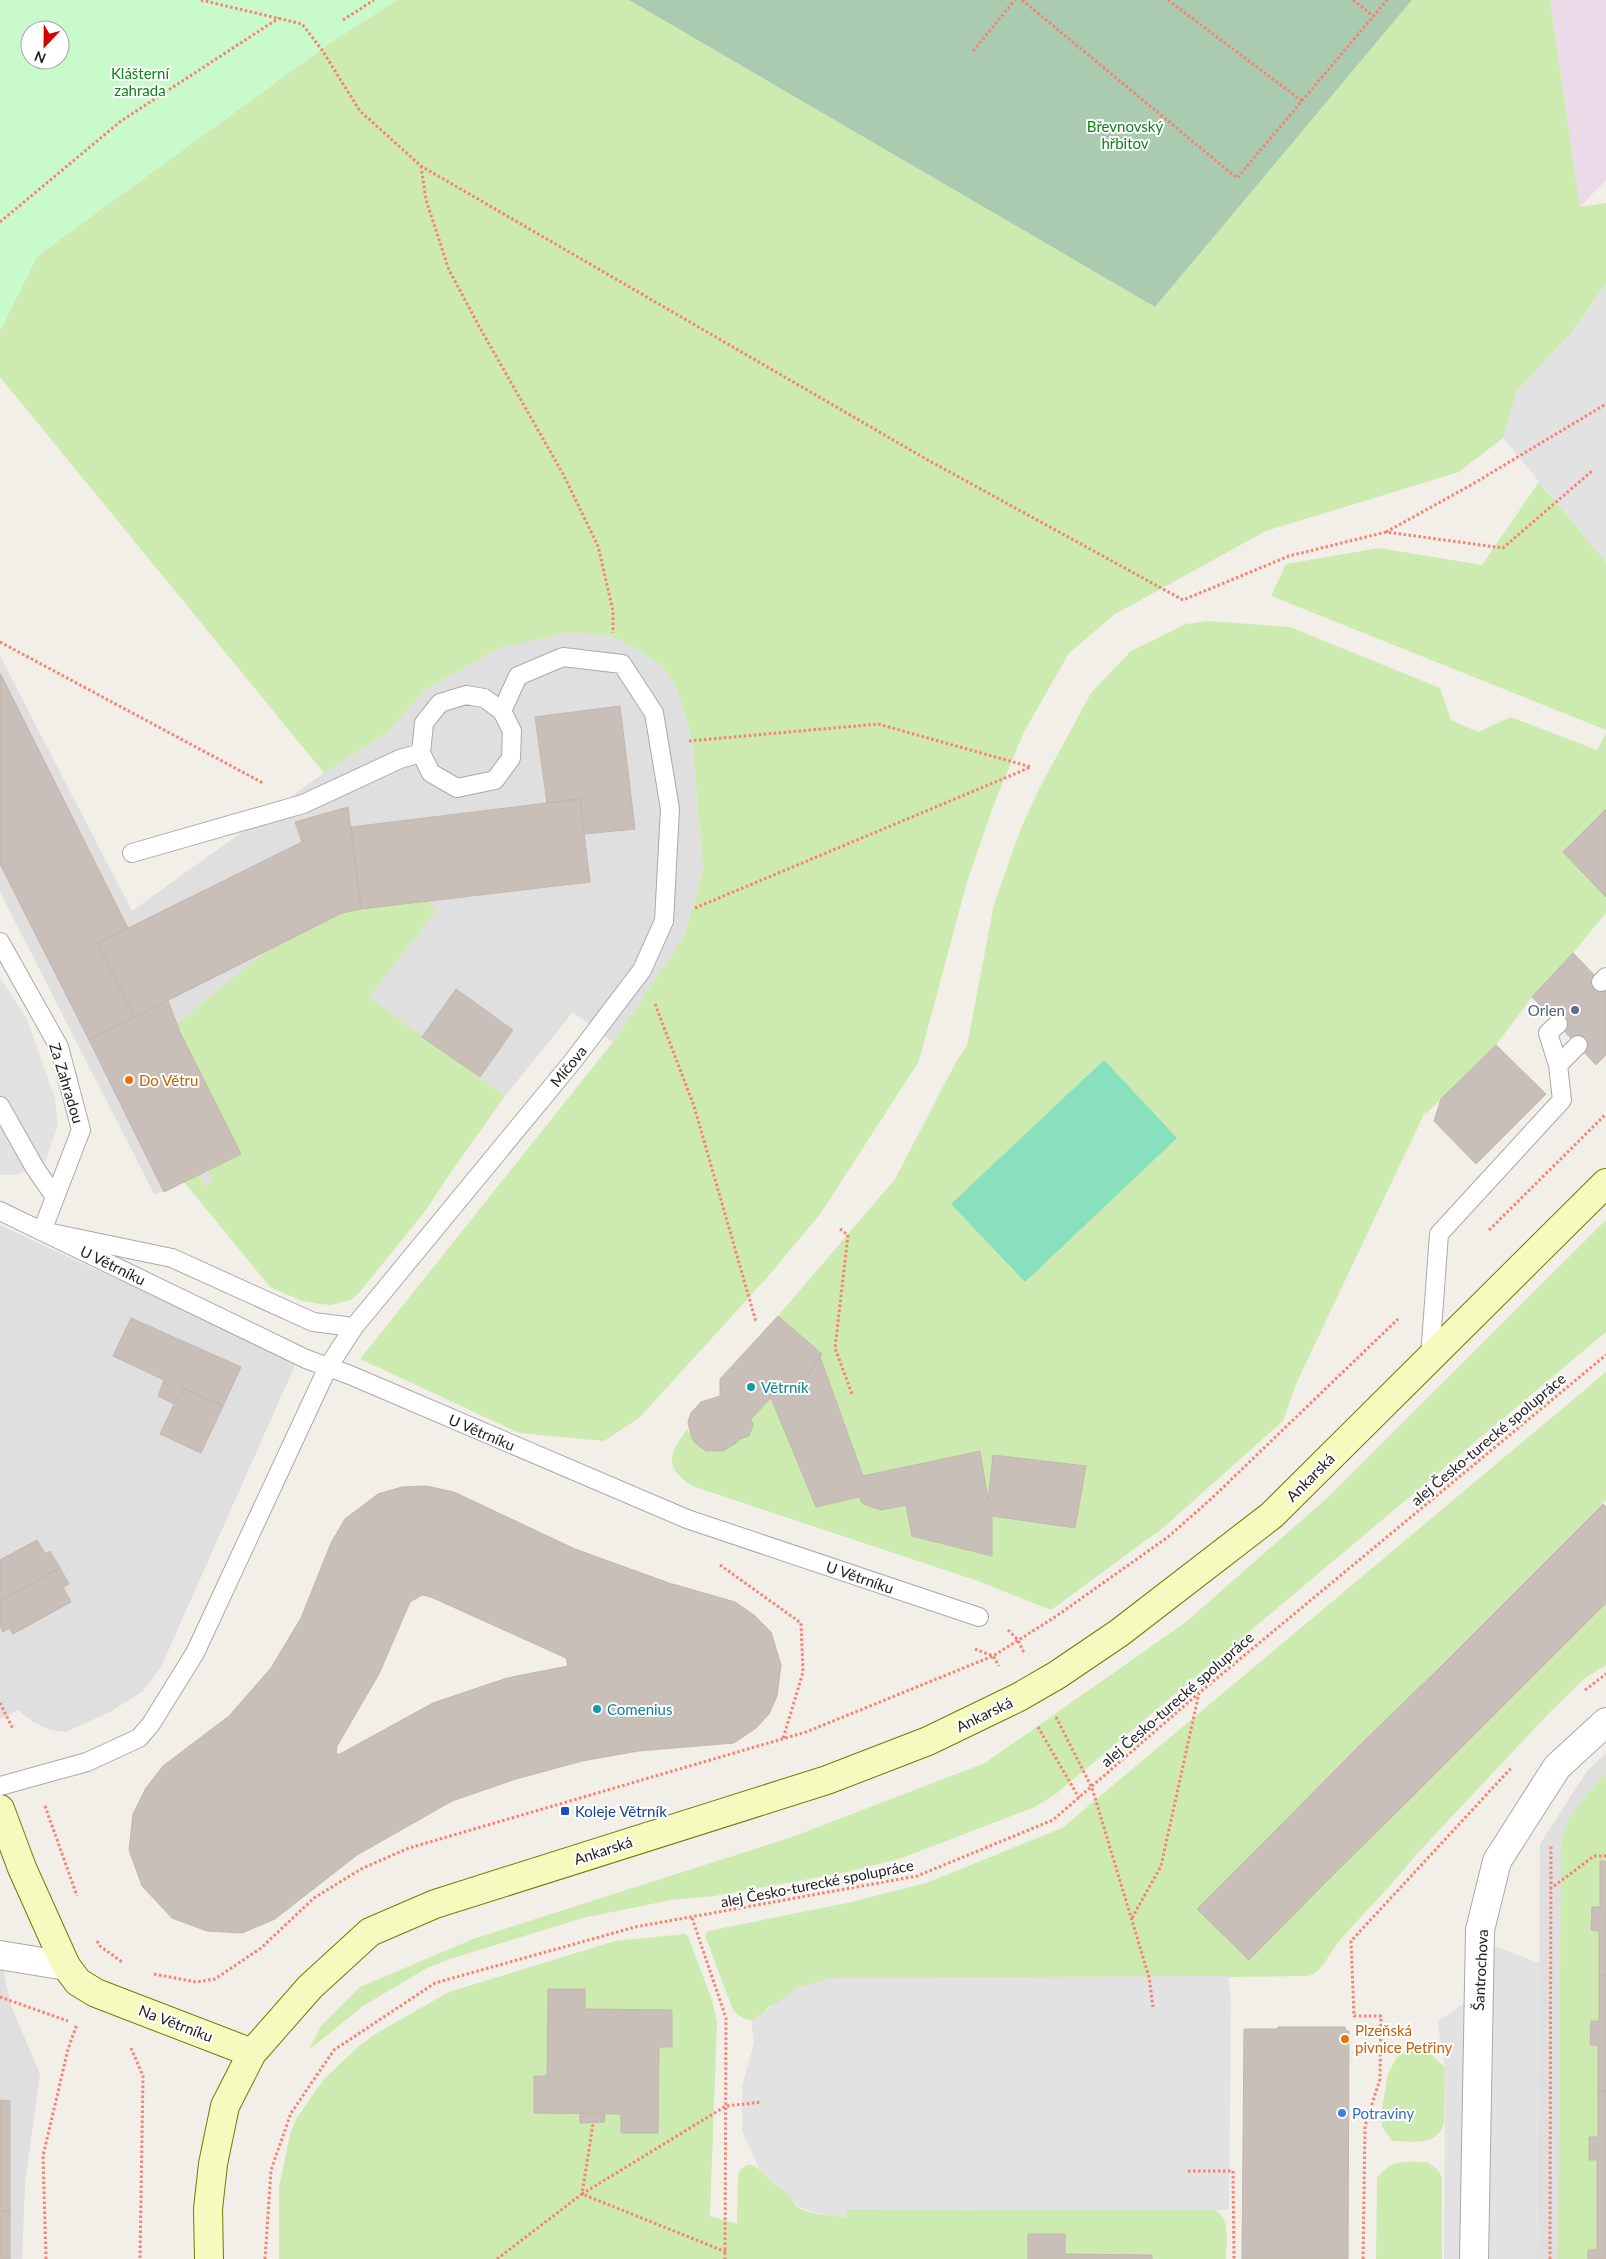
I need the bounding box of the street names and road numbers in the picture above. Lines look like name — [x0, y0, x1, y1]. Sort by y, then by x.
street label: Za Zahradou — [46, 1041, 88, 1125]
street label: Míčova — [546, 1042, 590, 1090]
street label: U Větrníku — [77, 1241, 149, 1289]
street label: alej Česko-turecké spolupráce — [1407, 1369, 1569, 1509]
street label: U Větrníku — [446, 1410, 518, 1454]
street label: Ankarská — [1282, 1449, 1338, 1505]
street label: U Větrníku — [824, 1557, 896, 1597]
street label: alej Česko-turecké spolupráce — [1097, 1628, 1257, 1770]
street label: Ankarská — [953, 1693, 1015, 1735]
street label: Ankarská — [571, 1832, 635, 1868]
street label: alej Česko-turecké spolupráce — [719, 1855, 915, 1911]
street label: Šantrochova — [1469, 1929, 1491, 2011]
street label: Na Větrníku — [136, 2001, 216, 2045]

